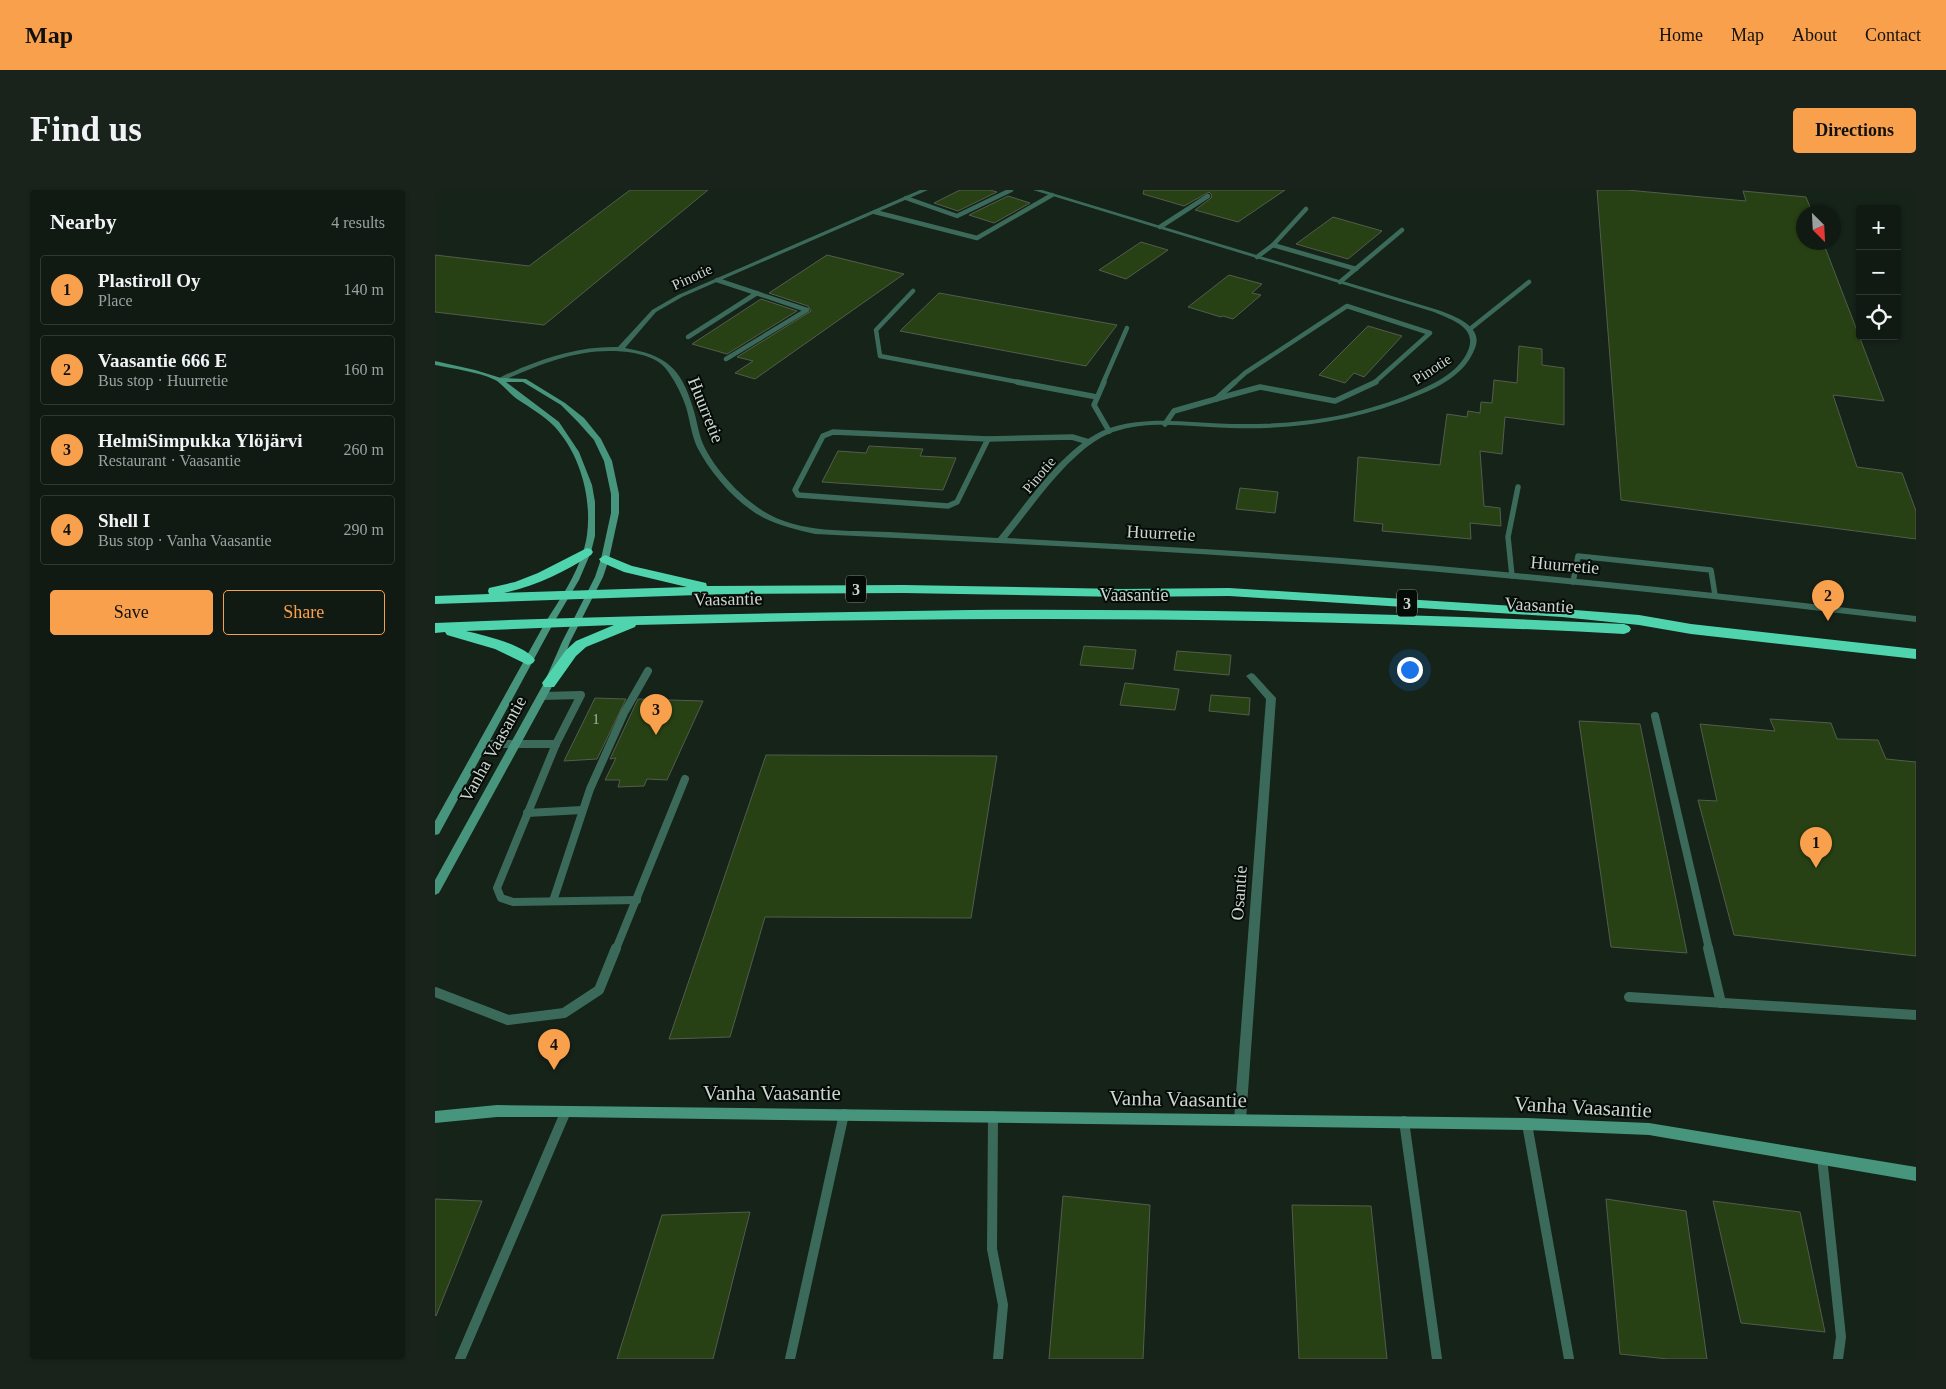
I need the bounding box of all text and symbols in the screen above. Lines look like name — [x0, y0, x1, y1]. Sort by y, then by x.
text: Map — [25, 22, 73, 48]
text: Home — [1659, 25, 1703, 45]
text: Map — [1731, 25, 1764, 45]
text: About — [1792, 25, 1837, 45]
text: Contact — [1865, 25, 1921, 45]
button: Directions — [1793, 108, 1916, 153]
text: Find us — [30, 110, 142, 149]
north arrow — [1796, 205, 1841, 250]
map controls — [1856, 205, 1901, 340]
button: + — [1856, 205, 1901, 250]
text: Nearby — [50, 210, 117, 234]
text: 4 results — [331, 214, 385, 231]
button: − — [1856, 250, 1901, 295]
street label: Pinotie — [669, 261, 715, 293]
text: Plastiroll Oy — [98, 270, 201, 291]
text: 1 — [63, 281, 71, 298]
text: 140 m — [344, 281, 384, 298]
text: Place — [98, 292, 133, 309]
button: locate — [1856, 295, 1901, 340]
text: Vaasantie 666 E — [98, 350, 227, 371]
street label: Pinotie — [1410, 351, 1454, 387]
text: 2 — [63, 361, 71, 378]
text: 160 m — [344, 361, 384, 378]
text: Bus stop · Huurretie — [98, 372, 228, 389]
street label: Huurretie — [684, 374, 728, 446]
text: HelmiSimpukka Ylöjärvi — [98, 430, 303, 451]
text: 3 — [63, 441, 71, 458]
text: 260 m — [344, 441, 384, 458]
text: Restaurant · Vaasantie — [98, 452, 241, 469]
street label: Pinotie — [1019, 453, 1059, 496]
text: Shell I — [98, 510, 150, 531]
text: 4 — [63, 521, 71, 538]
text: 290 m — [344, 521, 384, 538]
street label: Huurretie — [1126, 521, 1196, 545]
text: Bus stop · Vanha Vaasantie — [98, 532, 272, 549]
street label: Huurretie — [1530, 552, 1600, 578]
road number: 3 — [846, 576, 866, 602]
pin: 2 — [1812, 580, 1844, 621]
street label: Vaasantie — [1100, 585, 1168, 605]
street label: Vaasantie — [693, 588, 763, 610]
road number: 3 — [1397, 589, 1417, 616]
button: Save — [50, 590, 213, 635]
button: Share — [223, 590, 385, 635]
street label: Vaasantie — [1504, 593, 1574, 617]
your location — [1397, 657, 1423, 683]
street label: Vanha Vaasantie — [456, 692, 530, 806]
pin: 3 — [640, 694, 672, 735]
house number: 1 — [592, 711, 600, 727]
pin: 1 — [1800, 827, 1832, 868]
street label: Osantie — [1227, 865, 1251, 921]
pin: 4 — [538, 1029, 570, 1070]
street label: Vanha Vaasantie — [703, 1081, 841, 1105]
street label: Vanha Vaasantie — [1109, 1086, 1247, 1112]
street label: Vanha Vaasantie — [1514, 1091, 1652, 1123]

